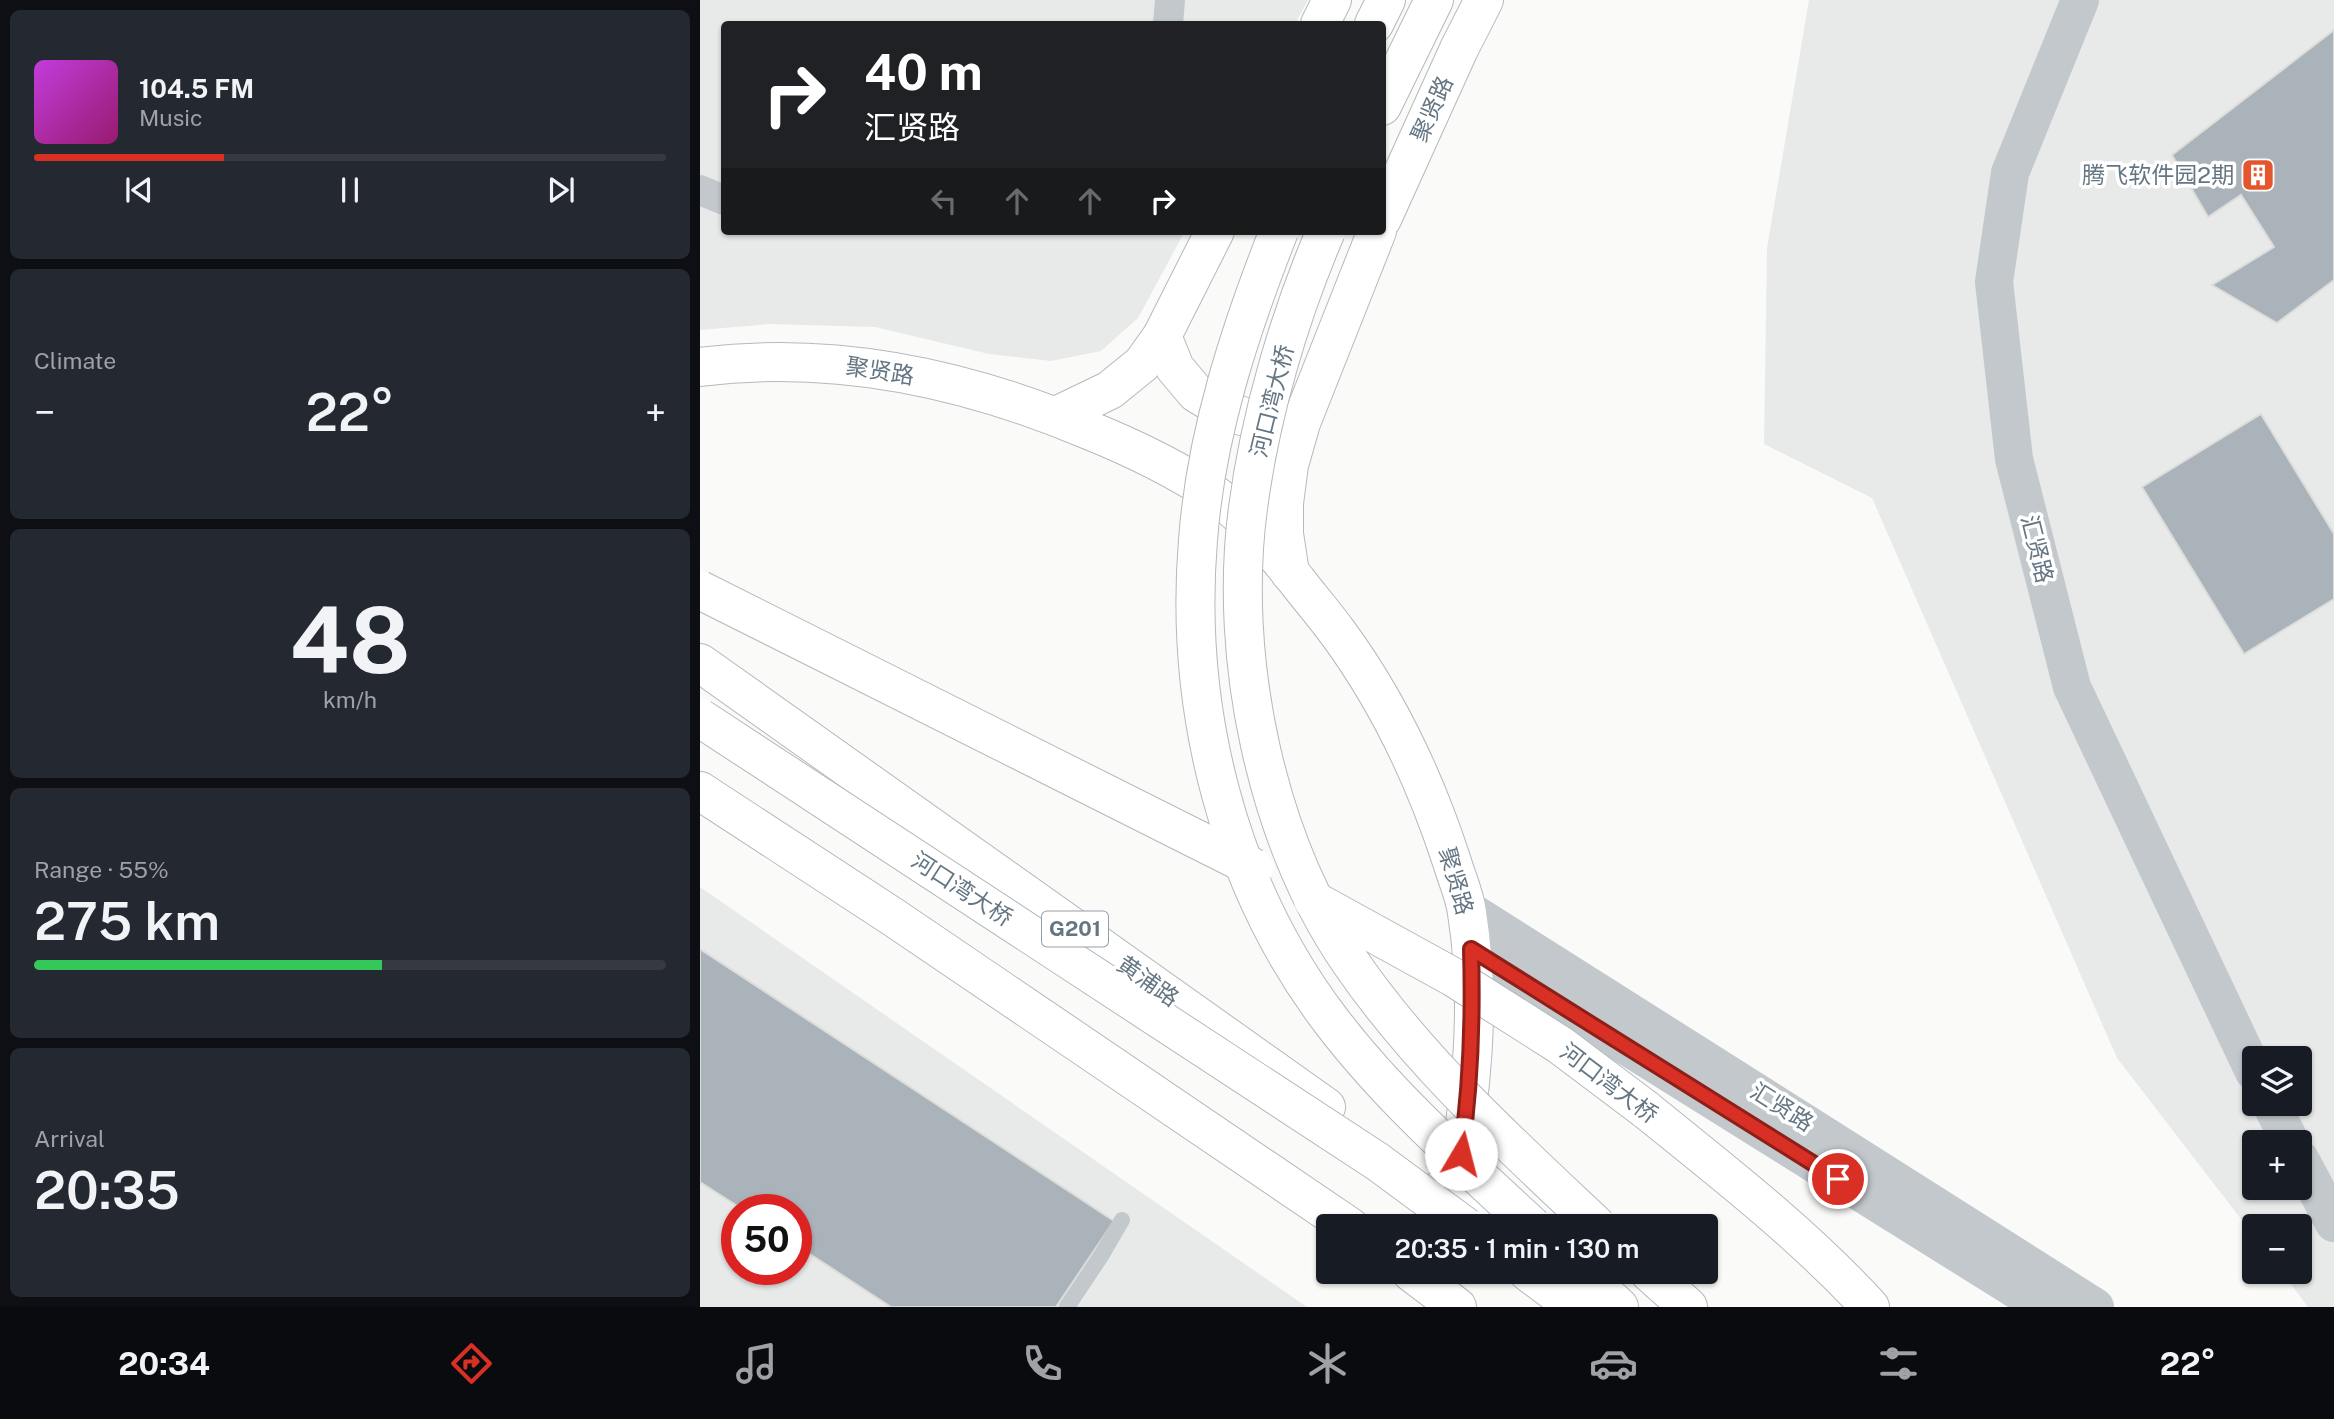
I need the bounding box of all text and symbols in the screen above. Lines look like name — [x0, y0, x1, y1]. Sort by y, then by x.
text: 40 m — [864, 43, 983, 101]
icon: right — [749, 49, 840, 140]
street label: 聚贤路 — [1405, 72, 1458, 146]
text: 104.5 FM — [139, 73, 254, 104]
text: Music — [139, 104, 203, 131]
text: 汇贤路 — [864, 109, 960, 146]
building icon: 腾飞软件园2期 — [2239, 156, 2277, 194]
place label: 腾飞软件园2期 — [2082, 161, 2234, 188]
icon: previous — [120, 171, 158, 209]
icon: pause — [331, 171, 369, 209]
icon: next — [542, 171, 580, 209]
icon: left — [925, 182, 963, 220]
icon: ahead — [998, 182, 1036, 220]
icon: ahead — [1071, 182, 1109, 220]
icon: right — [1144, 182, 1182, 220]
street label: 河口湾大桥 — [1245, 342, 1299, 460]
text: Climate — [34, 347, 116, 374]
street label: 聚贤路 — [844, 352, 916, 389]
text: 22° — [306, 382, 394, 443]
text: − — [34, 390, 55, 435]
text: + — [645, 390, 666, 435]
street label: 汇贤路 — [2016, 512, 2059, 586]
text: 48 — [290, 587, 410, 693]
text: km/h — [323, 686, 377, 713]
street label: 聚贤路 — [1434, 844, 1479, 918]
street label: 河口湾大桥 — [907, 846, 1018, 931]
text: Range · 55% — [34, 856, 169, 883]
text: 275 km — [34, 891, 220, 952]
road number: G201 — [1042, 912, 1108, 946]
street label: 黄浦路 — [1112, 950, 1184, 1011]
street label: 河口湾大桥 — [1555, 1037, 1663, 1128]
map controls — [2242, 1046, 2312, 1284]
button: layers — [2242, 1046, 2312, 1116]
street label: 汇贤路 — [1746, 1077, 1819, 1136]
position arrow — [1424, 1117, 1498, 1191]
text: Arrival — [34, 1125, 105, 1152]
button: + — [2242, 1130, 2312, 1200]
pin — [1808, 1149, 1868, 1209]
text: 20:35 — [34, 1160, 180, 1221]
icon: arrive — [1819, 1160, 1857, 1198]
speed limit sign: 50 — [721, 1194, 812, 1285]
button: − — [2242, 1214, 2312, 1284]
text: 20:35 · 1 min · 130 m — [1395, 1233, 1639, 1264]
icon: directions — [447, 1339, 496, 1388]
icon: music — [732, 1339, 781, 1388]
icon: phone — [1018, 1339, 1067, 1388]
icon: climate — [1303, 1339, 1352, 1388]
icon: car — [1589, 1339, 1638, 1388]
icon: filters — [1874, 1339, 1923, 1388]
text: 20:34 — [118, 1345, 210, 1382]
text: 22° — [2160, 1345, 2216, 1382]

